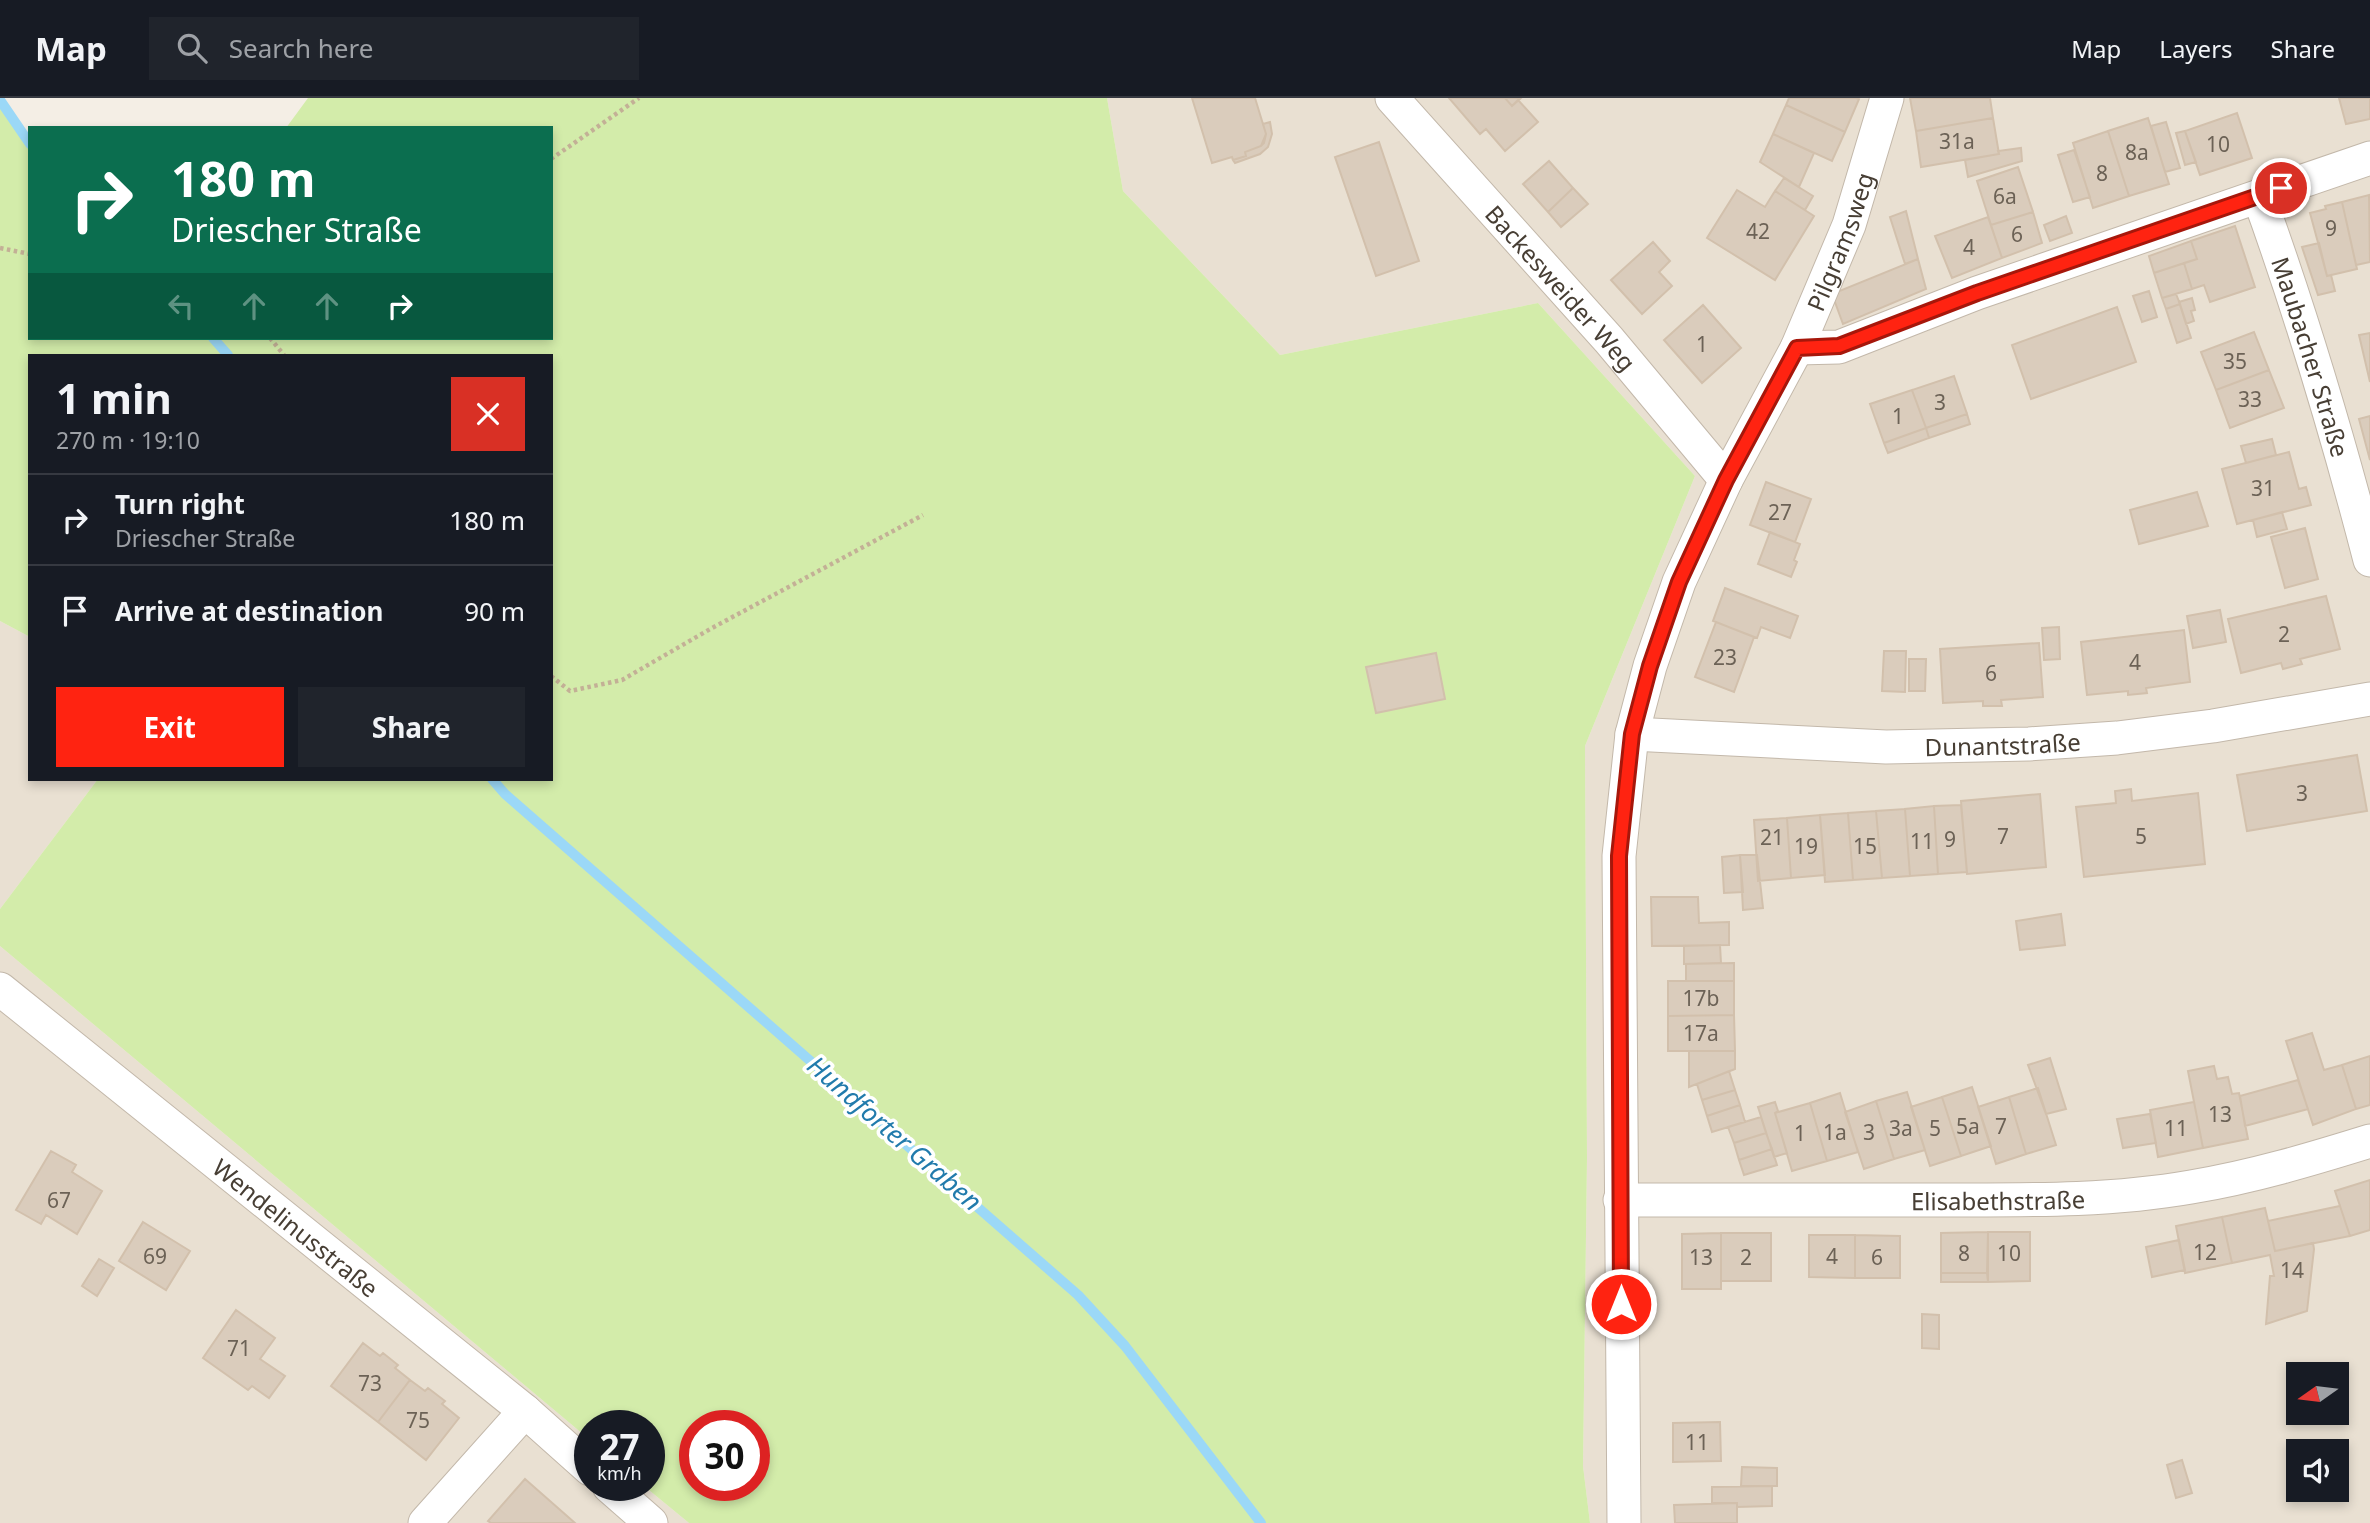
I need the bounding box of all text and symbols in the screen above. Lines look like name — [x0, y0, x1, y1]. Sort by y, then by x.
search box — [149, 17, 639, 80]
text: Map — [35, 26, 107, 71]
icon: search — [173, 29, 211, 67]
text: Search here — [229, 30, 373, 66]
text: Map — [2071, 32, 2121, 65]
text: Layers — [2159, 32, 2233, 65]
text: Share — [2271, 32, 2335, 65]
house number: 31a — [1939, 127, 1975, 155]
house number: 10 — [2206, 130, 2230, 158]
house number: 8a — [2125, 138, 2149, 166]
text: 180 m — [171, 145, 316, 211]
icon: right — [56, 154, 147, 245]
pin — [2251, 158, 2311, 218]
house number: 8 — [2096, 159, 2108, 187]
street label: Pilgramsweg — [1798, 168, 1880, 316]
icon: arrive — [2262, 169, 2300, 207]
house number: 6a — [1993, 182, 2017, 210]
street label: Backesweider Weg — [1479, 197, 1644, 377]
text: Driescher Straße — [171, 208, 422, 251]
house number: 9 — [2325, 214, 2337, 242]
house number: 42 — [1746, 217, 1770, 245]
house number: 6 — [2011, 220, 2023, 248]
house number: 4 — [1963, 233, 1975, 261]
street label: Maubacher Straße — [2265, 252, 2358, 460]
icon: left — [162, 287, 200, 325]
icon: ahead — [235, 287, 273, 325]
icon: ahead — [308, 287, 346, 325]
icon: right — [381, 287, 419, 325]
house number: 1 — [1696, 330, 1708, 358]
house number: 35 — [2223, 347, 2247, 375]
text: 1 min — [56, 369, 172, 426]
button: close — [451, 377, 525, 451]
house number: 33 — [2238, 385, 2262, 413]
house number: 3 — [1934, 388, 1946, 416]
house number: 1 — [1892, 402, 1904, 430]
text: 270 m · 19:10 — [56, 424, 200, 456]
house number: 31 — [2251, 474, 2275, 502]
text: Turn right — [115, 486, 245, 522]
house number: 27 — [1768, 498, 1792, 526]
icon: right — [56, 501, 94, 539]
text: 180 m — [449, 502, 525, 538]
text: Driescher Straße — [115, 522, 295, 554]
icon: arrive — [56, 592, 94, 630]
text: Arrive at destination — [115, 593, 384, 629]
text: 90 m — [464, 593, 525, 629]
house number: 2 — [2278, 620, 2290, 648]
house number: 23 — [1713, 643, 1737, 671]
house number: 4 — [2129, 648, 2141, 676]
house number: 6 — [1985, 659, 1997, 687]
button: Exit — [56, 687, 284, 767]
button: Share — [298, 687, 525, 767]
street label: Dunantstraße — [1924, 724, 2082, 763]
house number: 3 — [2296, 779, 2308, 807]
house number: 7 — [1997, 822, 2009, 850]
house number: 5 — [2135, 822, 2147, 850]
house number: 21 — [1760, 823, 1784, 851]
house number: 9 — [1944, 825, 1956, 853]
house number: 11 — [1910, 827, 1934, 855]
house number: 19 — [1794, 832, 1818, 860]
house number: 15 — [1853, 832, 1877, 860]
house number: 17b — [1683, 984, 1719, 1012]
house number: 17a — [1683, 1019, 1719, 1047]
water label: Hundforter Graben — [800, 1047, 990, 1219]
house number: 13 — [2208, 1100, 2232, 1128]
house number: 5a — [1956, 1112, 1980, 1140]
house number: 7 — [1995, 1112, 2007, 1140]
house number: 3a — [1889, 1114, 1913, 1142]
house number: 5 — [1929, 1114, 1941, 1142]
house number: 11 — [2164, 1114, 2188, 1142]
house number: 1a — [1823, 1118, 1847, 1146]
house number: 3 — [1863, 1118, 1875, 1146]
house number: 1 — [1794, 1119, 1806, 1147]
street label: Wendelinusstraße — [206, 1150, 386, 1304]
street label: Elisabethstraße — [1911, 1182, 2086, 1217]
house number: 67 — [47, 1186, 71, 1214]
house number: 12 — [2193, 1238, 2217, 1266]
house number: 8 — [1958, 1239, 1970, 1267]
house number: 10 — [1997, 1239, 2021, 1267]
house number: 69 — [143, 1242, 167, 1270]
house number: 4 — [1826, 1242, 1838, 1270]
house number: 13 — [1689, 1243, 1713, 1271]
house number: 2 — [1740, 1243, 1752, 1271]
house number: 6 — [1871, 1243, 1883, 1271]
house number: 14 — [2280, 1256, 2304, 1284]
position arrow — [1584, 1267, 1658, 1341]
house number: 71 — [227, 1334, 251, 1362]
north arrow — [2286, 1362, 2348, 1424]
map controls — [2286, 1362, 2349, 1502]
house number: 73 — [358, 1369, 382, 1397]
house number: 75 — [406, 1406, 430, 1434]
speed limit sign: 30 — [679, 1410, 770, 1501]
text: 27 — [599, 1423, 640, 1470]
house number: 11 — [1685, 1428, 1709, 1456]
button: sound — [2286, 1439, 2349, 1502]
text: km/h — [597, 1461, 642, 1485]

